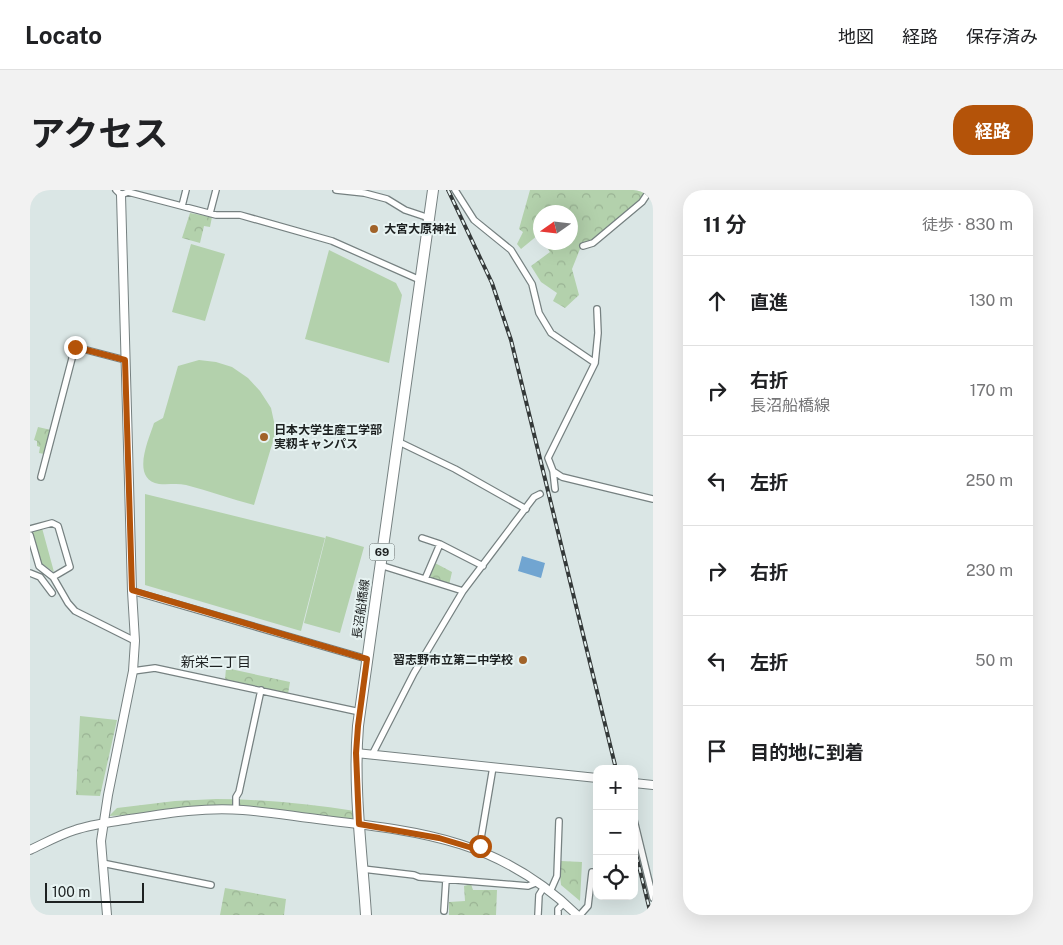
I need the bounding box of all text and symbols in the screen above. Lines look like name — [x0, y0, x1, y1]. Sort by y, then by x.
text: Locato — [25, 21, 102, 49]
text: 地図 — [838, 26, 874, 47]
text: 経路 — [902, 26, 938, 47]
text: 保存済み — [966, 26, 1038, 47]
button: 経路 — [953, 105, 1033, 155]
text: アクセス — [30, 113, 168, 154]
north arrow — [533, 205, 578, 250]
text: 11 分 — [703, 212, 747, 237]
text: 徒歩 · 830 m — [922, 215, 1013, 234]
place label: 大宮大原神社 — [384, 222, 456, 236]
marker: 大宮大原神社 — [368, 223, 380, 235]
icon: ahead — [703, 287, 731, 315]
text: 直進 — [750, 291, 788, 313]
text: 130 m — [969, 291, 1013, 310]
route end — [64, 336, 87, 359]
text: 右折 — [750, 369, 788, 391]
icon: right — [703, 377, 731, 405]
text: 170 m — [970, 381, 1013, 400]
text: 長沼船橋線 — [750, 396, 830, 415]
place label: 日本大学生産工学部 実籾キャンパス — [274, 423, 382, 451]
marker: 日本大学生産工学部 実籾キャンパス — [258, 431, 270, 443]
icon: left — [703, 467, 731, 495]
text: 左折 — [750, 471, 788, 493]
text: 250 m — [966, 471, 1013, 490]
road number: 69 — [370, 544, 394, 561]
icon: right — [703, 557, 731, 585]
text: 右折 — [750, 561, 788, 583]
text: 230 m — [966, 561, 1013, 580]
street label: 長沼船橋線 — [350, 578, 372, 640]
icon: left — [703, 647, 731, 675]
text: 左折 — [750, 651, 788, 673]
text: 50 m — [975, 651, 1013, 670]
place label: 習志野市立第二中学校 — [393, 653, 513, 667]
district label: 新栄二丁目 — [181, 654, 251, 670]
marker: 習志野市立第二中学校 — [517, 654, 529, 666]
icon: arrive — [703, 737, 731, 765]
text: 目的地に到着 — [750, 741, 864, 763]
map controls — [593, 765, 638, 900]
button: + — [593, 765, 638, 810]
button: − — [593, 810, 638, 855]
route start — [469, 835, 492, 858]
button: locate — [593, 855, 638, 900]
scale bar — [45, 880, 144, 903]
text: 100 m — [52, 884, 90, 900]

